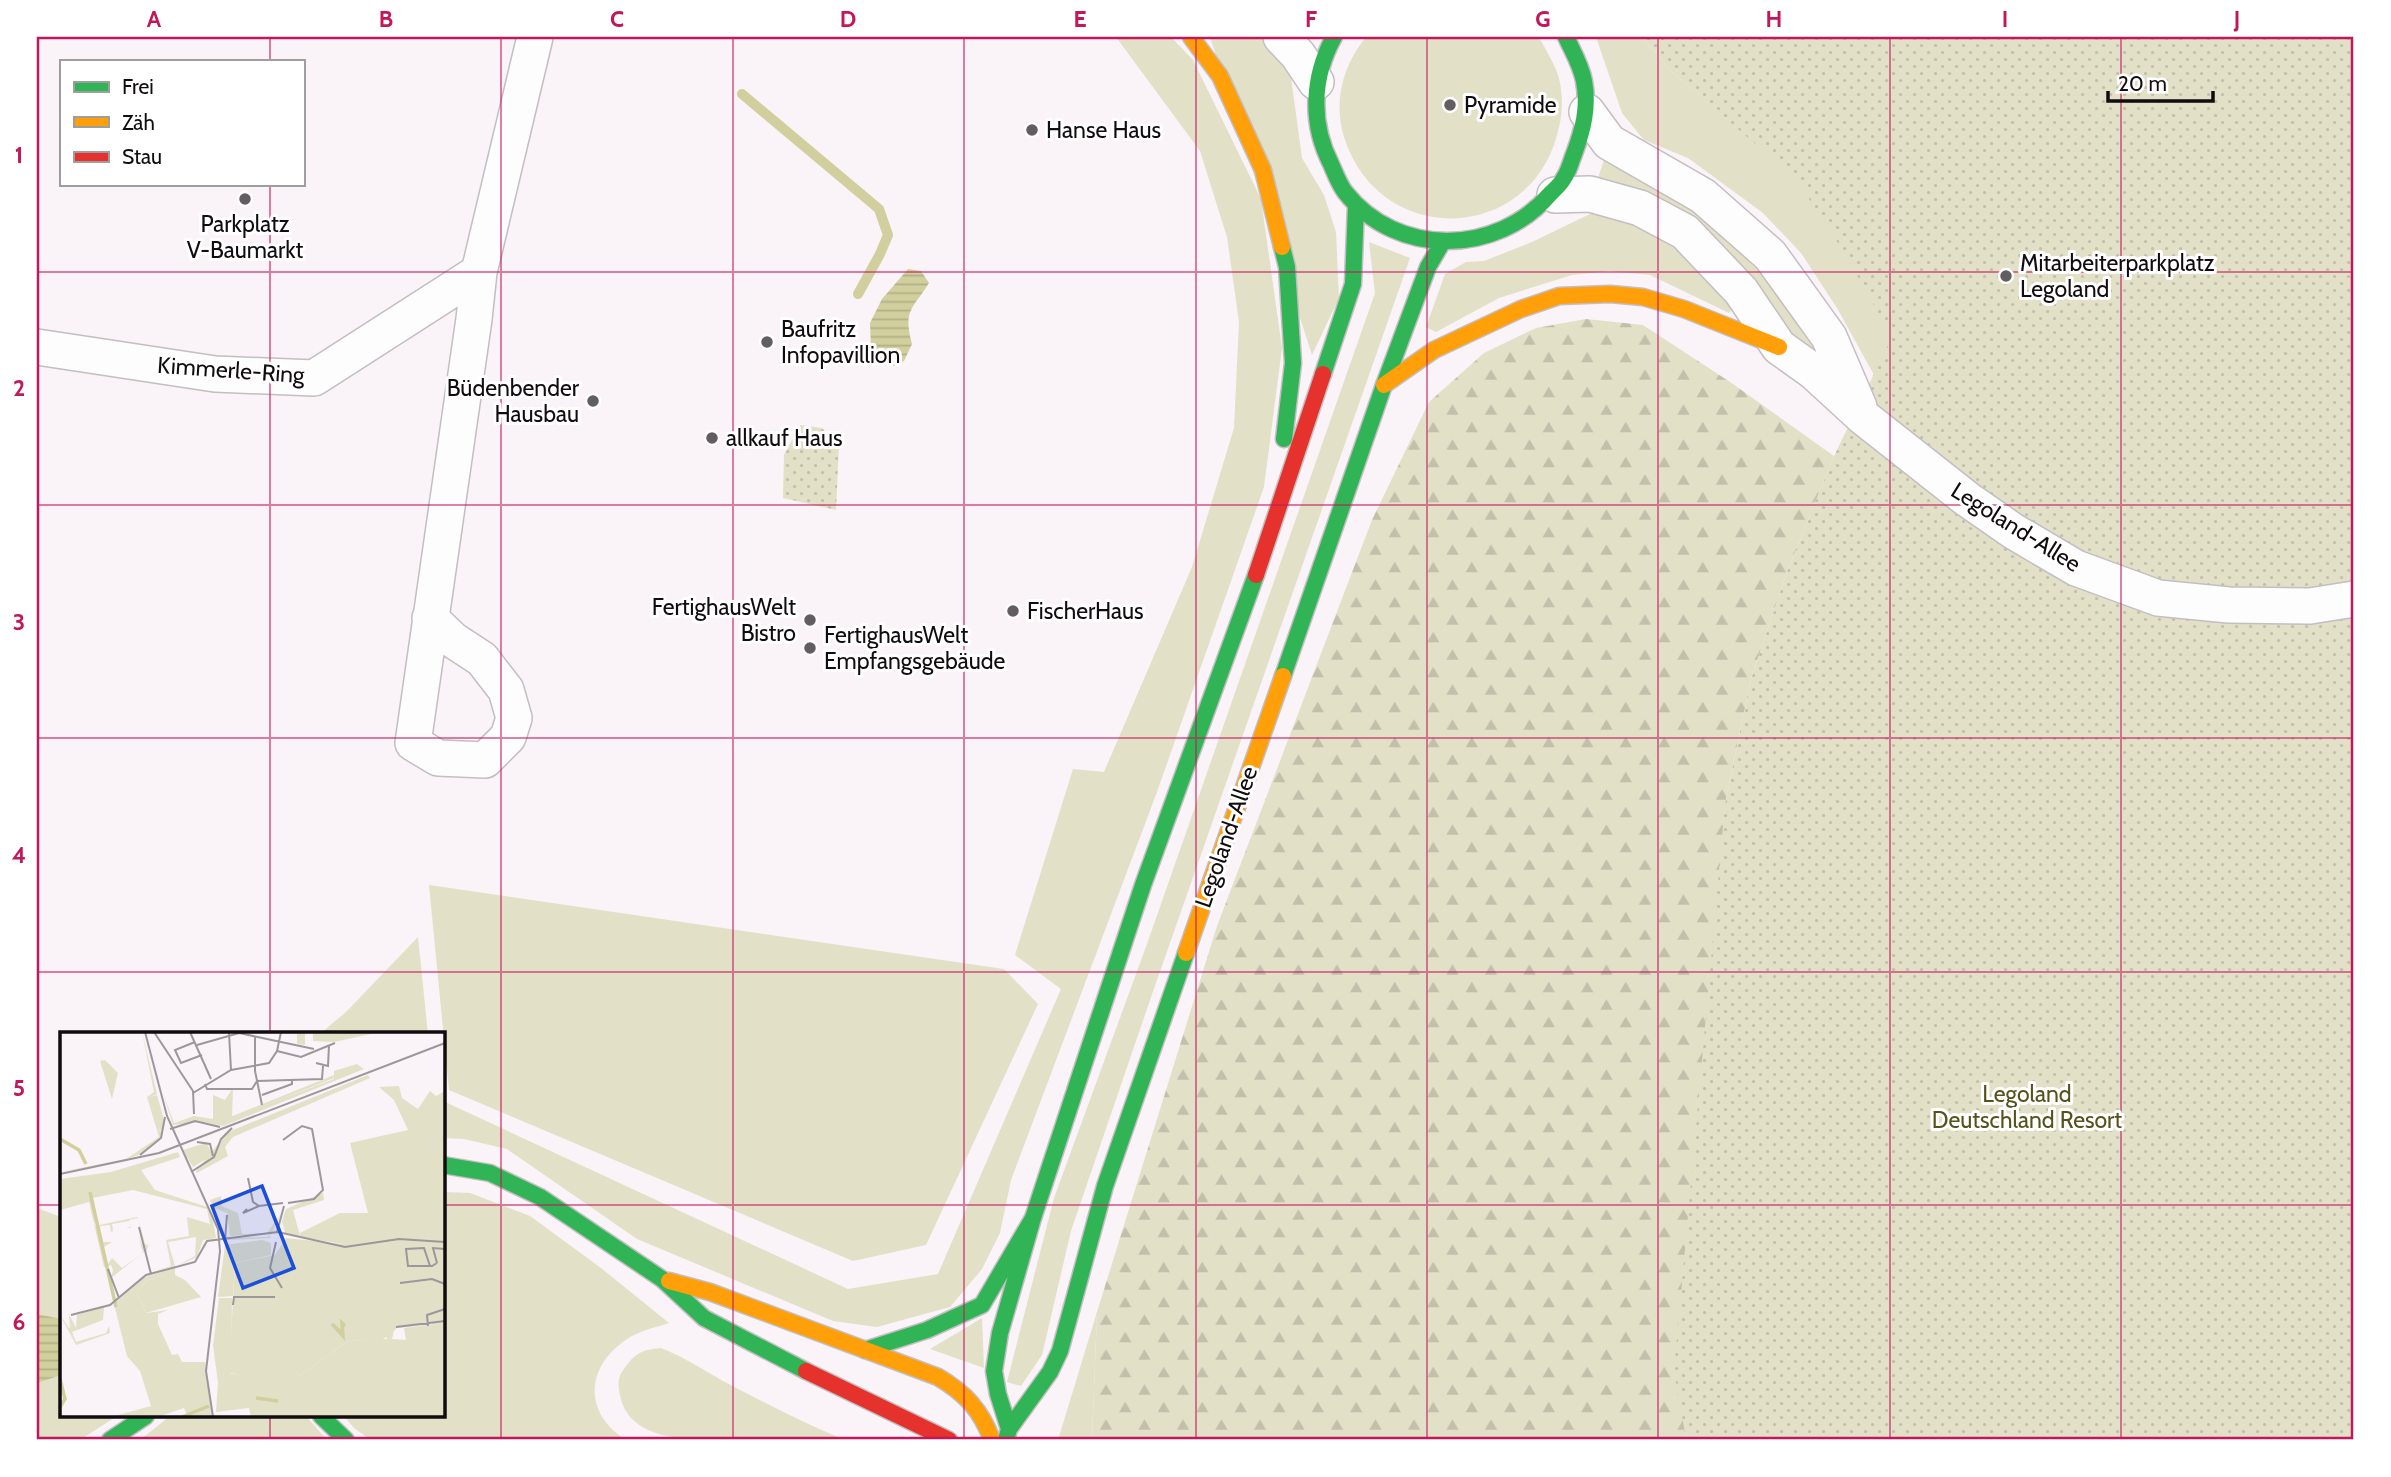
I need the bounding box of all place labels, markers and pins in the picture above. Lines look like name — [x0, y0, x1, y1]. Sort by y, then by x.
place label: Pyramide — [1464, 91, 1557, 119]
marker: Pyramide — [1442, 97, 1458, 113]
place label: Hanse Haus — [1046, 116, 1161, 144]
marker: Hanse Haus — [1024, 122, 1040, 138]
marker: Parkplatz V-Baumarkt — [237, 191, 253, 207]
place label: Parkplatz V-Baumarkt — [187, 210, 304, 264]
place label: Mitarbeiterparkplatz Legoland — [2020, 249, 2215, 303]
marker: Mitarbeiterparkplatz Legoland — [1998, 268, 2014, 284]
place label: Baufritz Infopavillion — [781, 315, 900, 369]
marker: Baufritz Infopavillion — [759, 334, 775, 350]
place label: Büdenbender Hausbau — [447, 374, 580, 428]
marker: Büdenbender Hausbau — [585, 393, 601, 409]
place label: allkauf Haus — [726, 424, 843, 452]
marker: allkauf Haus — [704, 430, 720, 446]
place label: FertighausWelt Bistro — [652, 593, 796, 647]
place label: FischerHaus — [1027, 597, 1144, 625]
marker: FischerHaus — [1005, 603, 1021, 619]
marker: FertighausWelt Bistro — [802, 612, 818, 628]
place label: FertighausWelt Empfangsgebäude — [824, 621, 1006, 675]
marker: FertighausWelt Empfangsgebäude — [802, 640, 818, 656]

